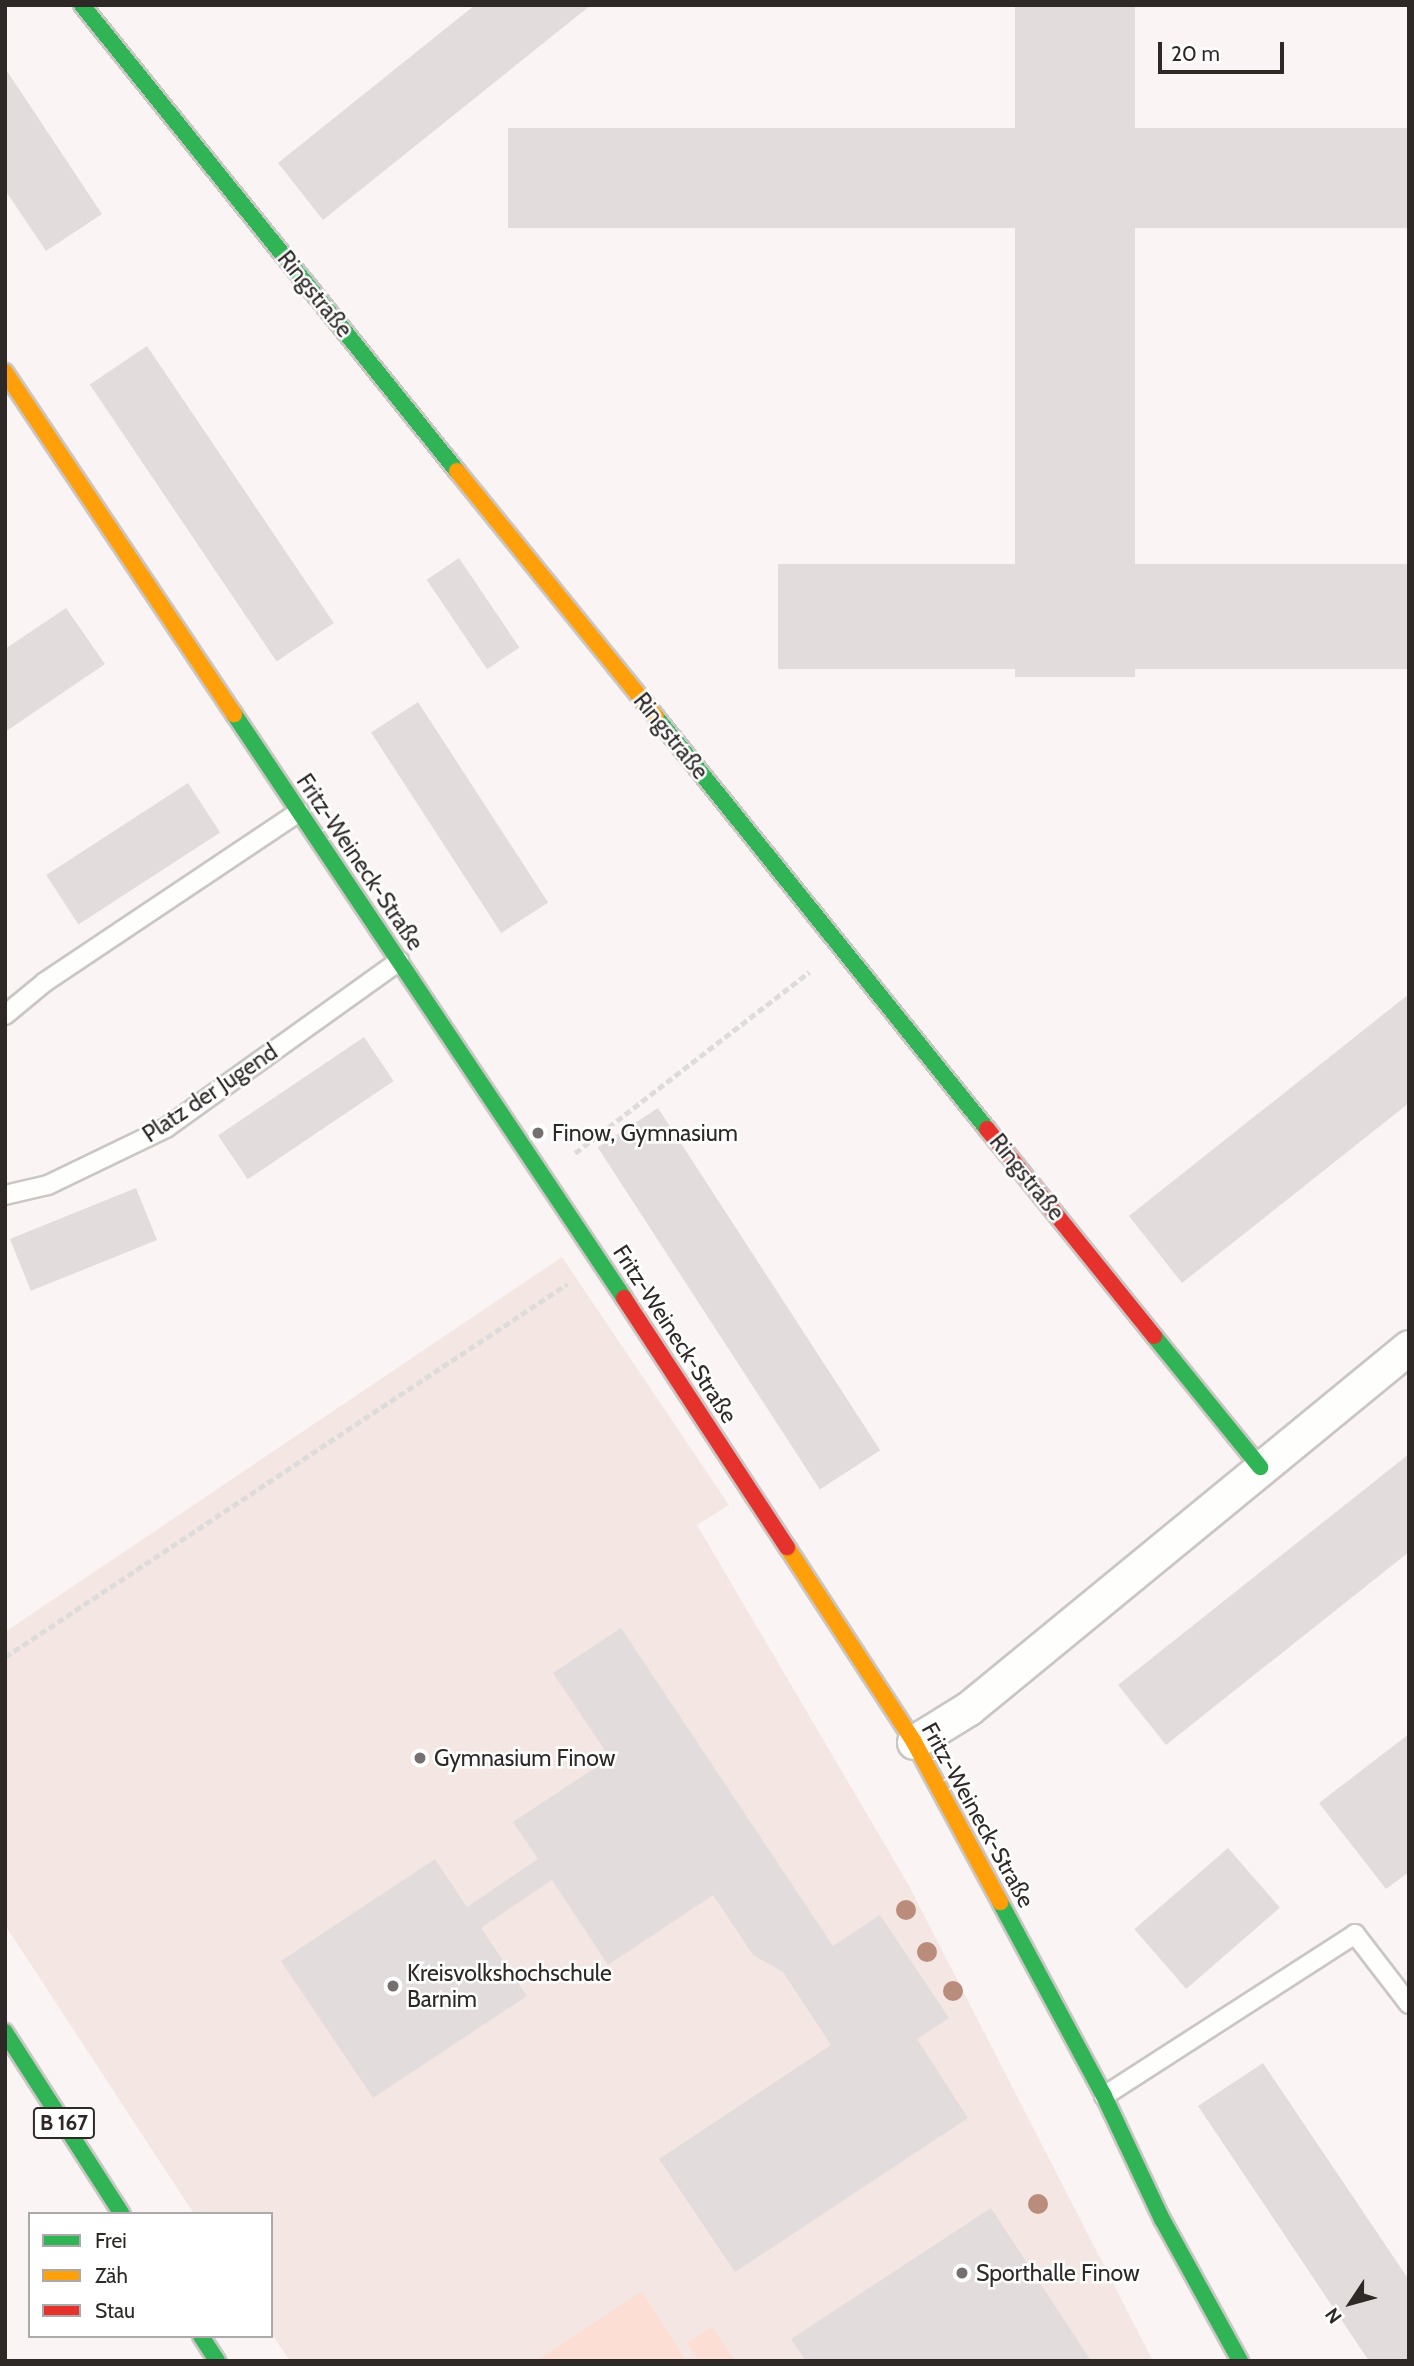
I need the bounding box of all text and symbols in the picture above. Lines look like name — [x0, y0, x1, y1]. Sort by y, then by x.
scale bar — [1162, 28, 1288, 72]
text: 20 m — [1171, 41, 1220, 66]
street label: Ringstraße — [272, 245, 358, 343]
street label: Ringstraße — [628, 687, 714, 785]
street label: Fritz-Weineck-Straße — [291, 769, 429, 955]
street label: Platz der Jugend — [137, 1038, 283, 1148]
place label: Finow, Gymnasium — [552, 1119, 738, 1147]
marker: Finow, Gymnasium — [530, 1125, 546, 1141]
street label: Ringstraße — [984, 1128, 1070, 1226]
street label: Fritz-Weineck-Straße — [607, 1240, 743, 1428]
street label: Fritz-Weineck-Straße — [916, 1718, 1040, 1912]
place label: Gymnasium Finow — [434, 1744, 615, 1772]
marker: Gymnasium Finow — [412, 1750, 428, 1766]
place label: Kreisvolkshochschule Barnim — [407, 1959, 612, 2013]
marker: Kreisvolkshochschule Barnim — [385, 1978, 401, 1994]
road number: B 167 — [32, 2106, 96, 2140]
legend — [28, 2212, 273, 2338]
text: Frei — [95, 2228, 127, 2253]
place label: Sporthalle Finow — [976, 2259, 1140, 2287]
text: Zäh — [95, 2263, 128, 2288]
marker: Sporthalle Finow — [954, 2265, 970, 2281]
north arrow — [1316, 2268, 1386, 2338]
text: Stau — [95, 2298, 135, 2323]
text: N — [1320, 2303, 1347, 2328]

